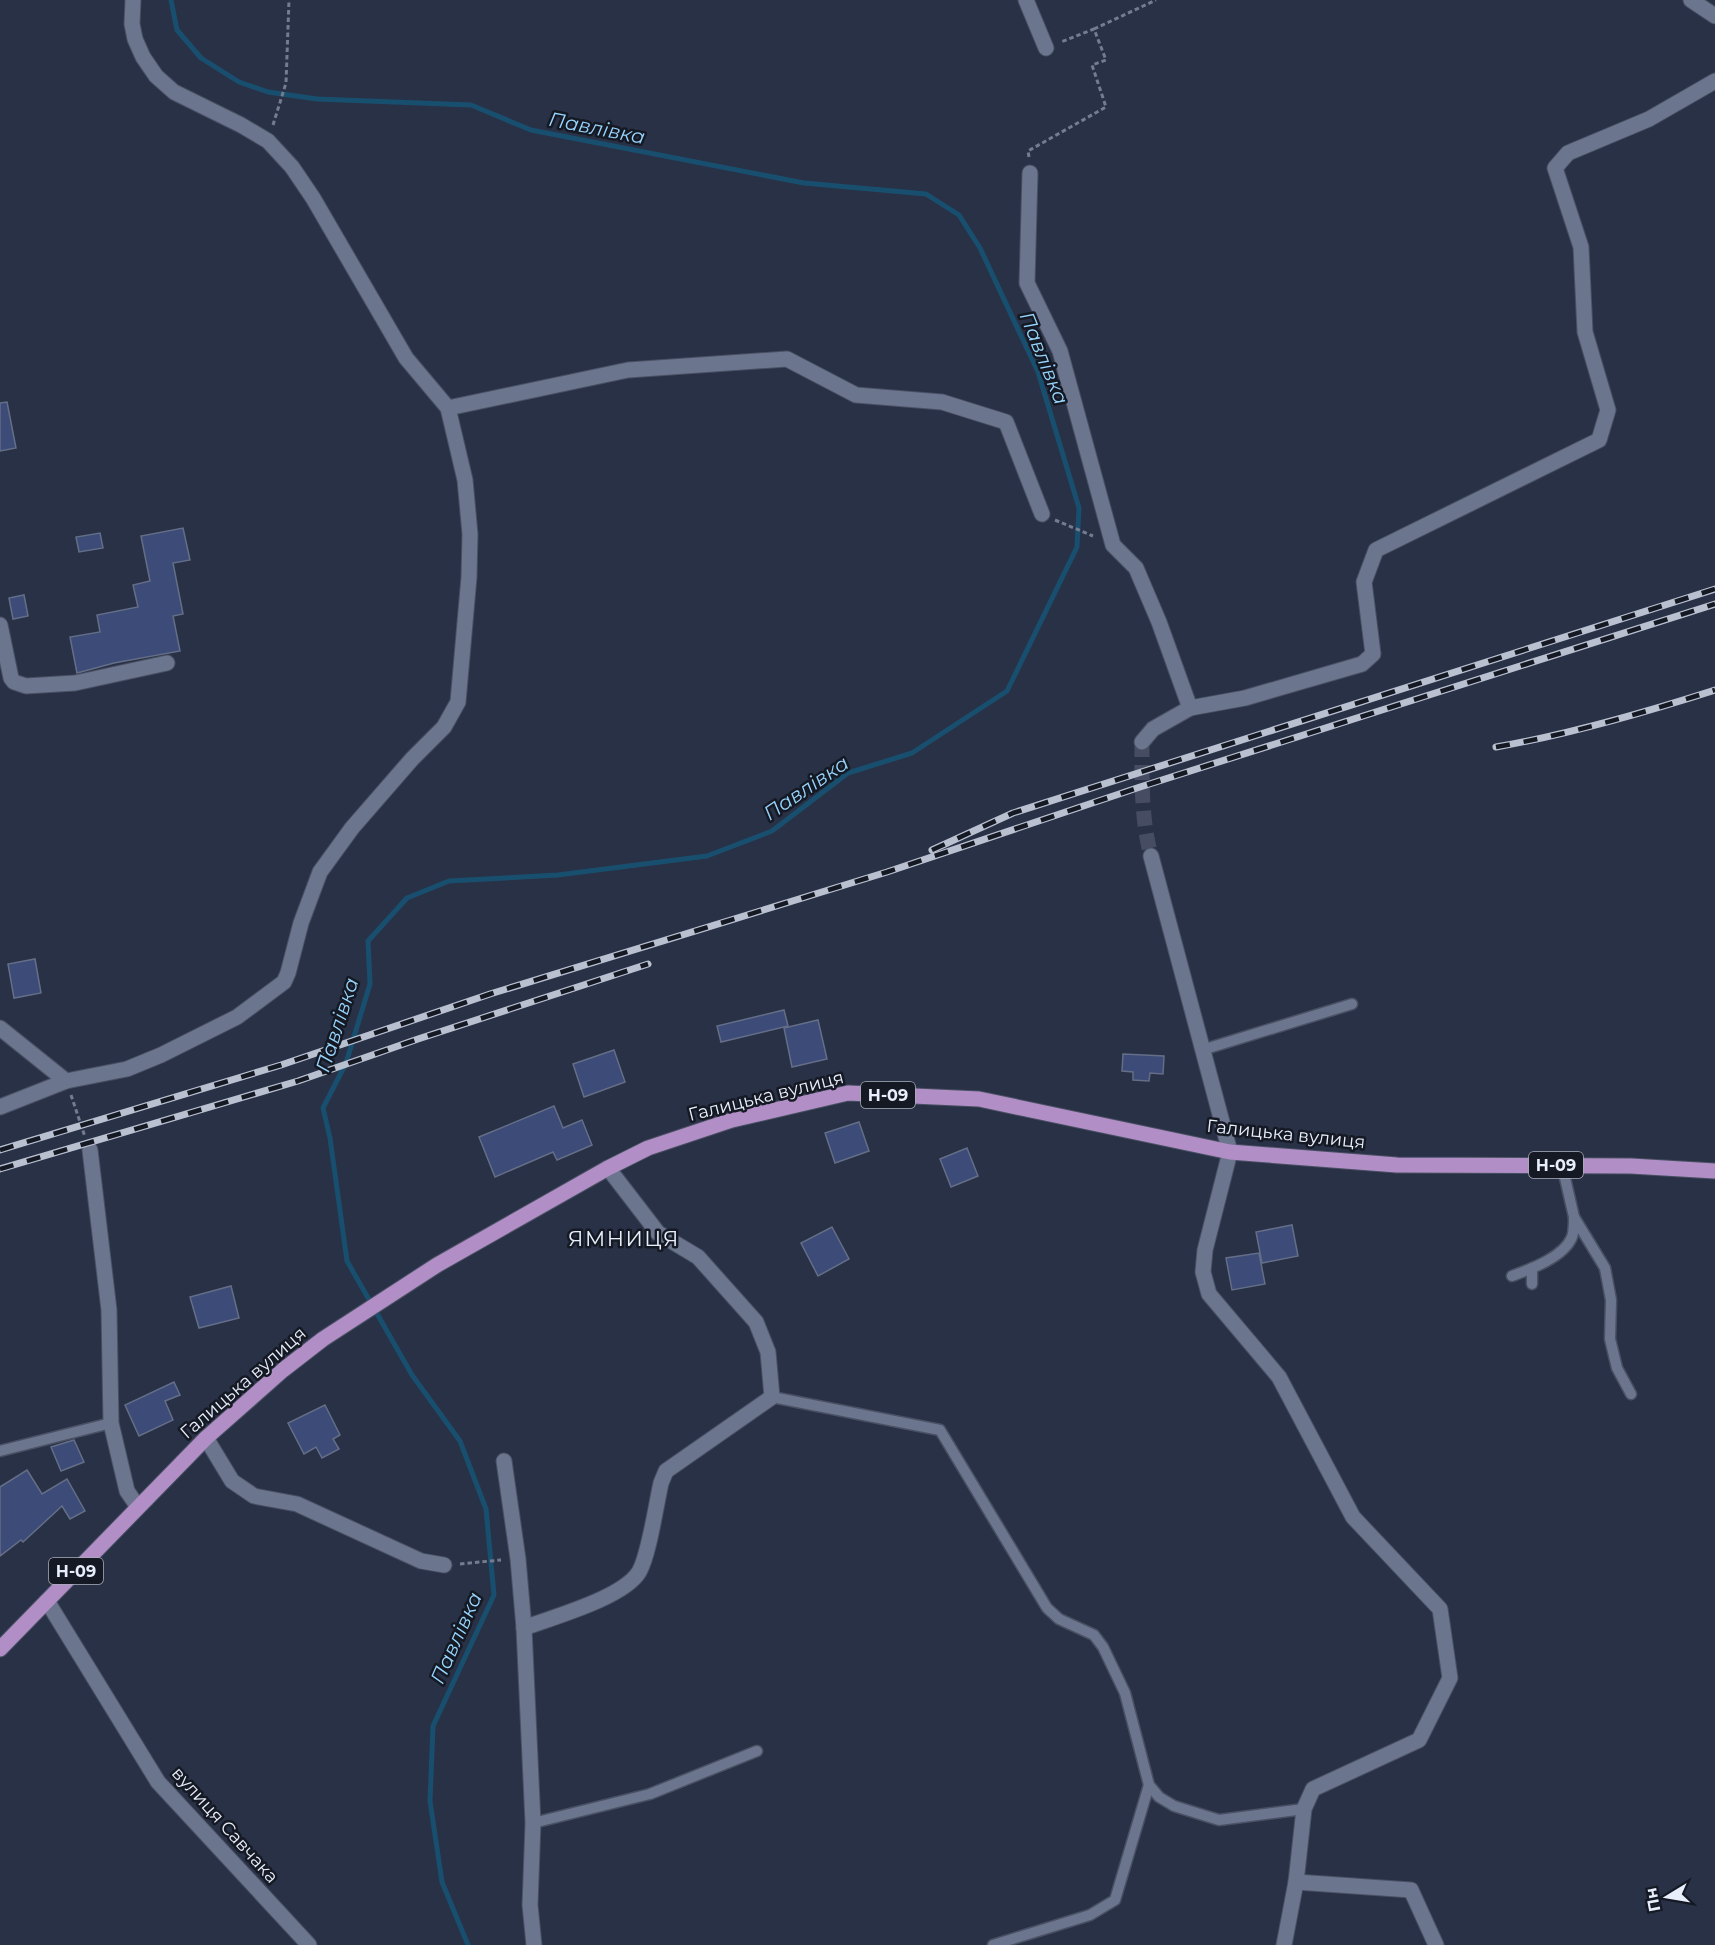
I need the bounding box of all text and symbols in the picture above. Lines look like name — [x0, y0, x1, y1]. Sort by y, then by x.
water label: Павлівка — [547, 107, 647, 149]
water label: Павлівка — [1015, 308, 1073, 408]
water label: Павлівка — [759, 751, 853, 825]
water label: Павлівка — [310, 975, 364, 1075]
street label: Галицька вулиця — [686, 1066, 846, 1126]
road number: Н-09 — [861, 1082, 915, 1108]
street label: Галицька вулиця — [1206, 1115, 1366, 1153]
road number: Н-09 — [1529, 1152, 1583, 1178]
district label: ЯМНИЦЯ — [568, 1226, 680, 1251]
street label: Галицька вулиця — [176, 1322, 310, 1444]
road number: Н-09 — [49, 1558, 103, 1584]
water label: Павлівка — [425, 1588, 487, 1688]
street label: вулиця Савчака — [167, 1762, 283, 1888]
north arrow — [1637, 1867, 1697, 1927]
text: Пн — [1641, 1886, 1664, 1913]

